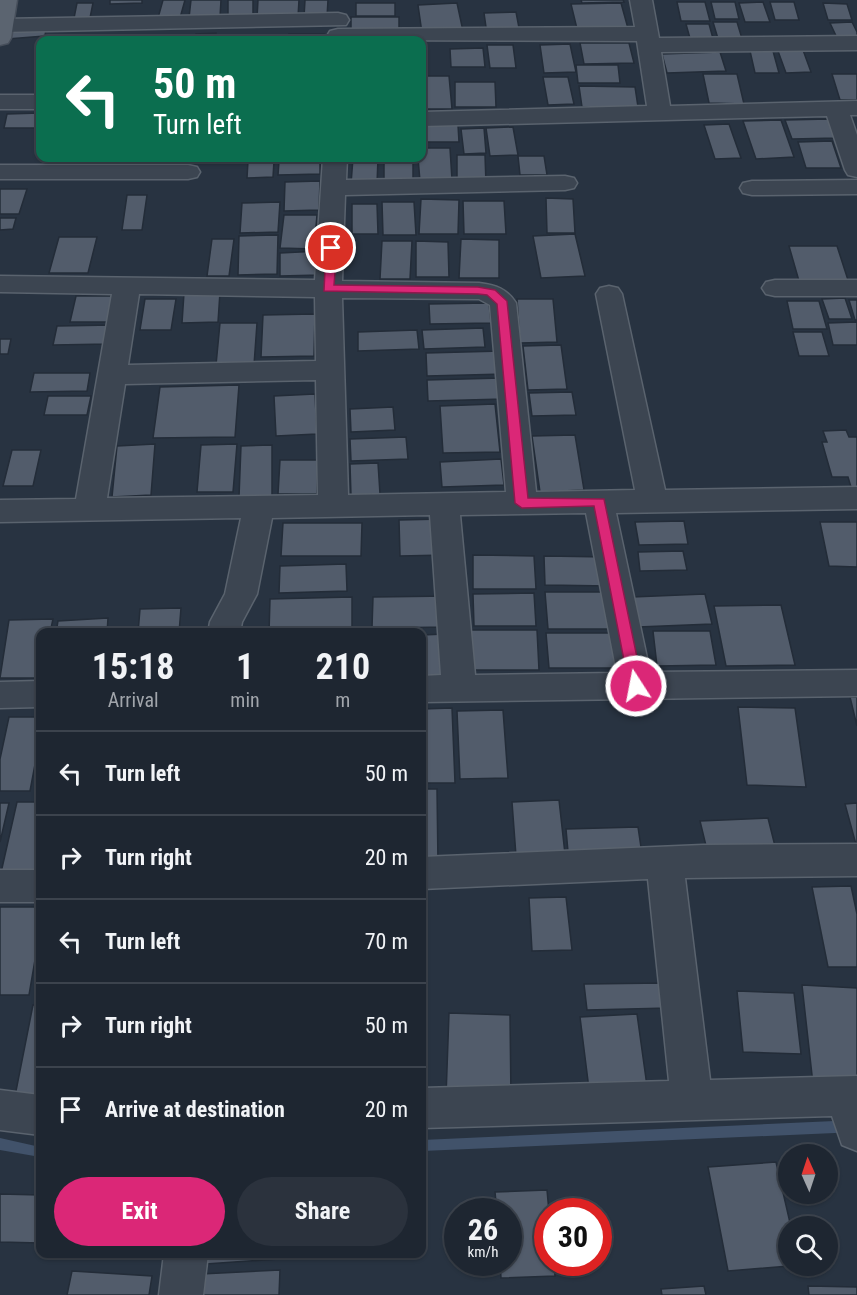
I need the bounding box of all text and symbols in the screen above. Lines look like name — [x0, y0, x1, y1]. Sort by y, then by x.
text: 50 m — [153, 59, 236, 108]
icon: left — [54, 60, 132, 138]
text: Turn left — [153, 109, 242, 141]
pin — [305, 222, 356, 273]
icon: arrive — [314, 231, 347, 264]
text: 15:18 — [92, 646, 174, 688]
text: 1 — [236, 646, 254, 688]
text: 210 — [316, 646, 370, 688]
position arrow — [604, 654, 668, 718]
text: Arrival — [108, 688, 159, 712]
text: min — [230, 688, 260, 712]
text: m — [335, 688, 350, 712]
icon: left — [54, 757, 87, 790]
text: Turn left — [105, 761, 180, 786]
text: 50 m — [365, 761, 408, 786]
icon: right — [54, 841, 87, 874]
text: Turn right — [105, 845, 192, 870]
text: 20 m — [365, 845, 408, 870]
icon: left — [54, 925, 87, 958]
text: Turn left — [105, 929, 180, 954]
text: 70 m — [365, 929, 408, 954]
icon: right — [54, 1009, 87, 1042]
text: Turn right — [105, 1013, 192, 1038]
text: 50 m — [365, 1013, 408, 1038]
icon: arrive — [54, 1093, 87, 1126]
text: Arrive at destination — [105, 1097, 285, 1122]
text: 20 m — [365, 1097, 408, 1122]
north arrow — [778, 1144, 838, 1204]
map controls — [778, 1144, 838, 1276]
button: Exit — [54, 1177, 225, 1246]
button: Share — [237, 1177, 408, 1246]
speed limit sign: 30 — [534, 1198, 612, 1276]
text: 26 — [468, 1212, 498, 1247]
button: search — [778, 1216, 838, 1276]
text: km/h — [468, 1243, 498, 1261]

